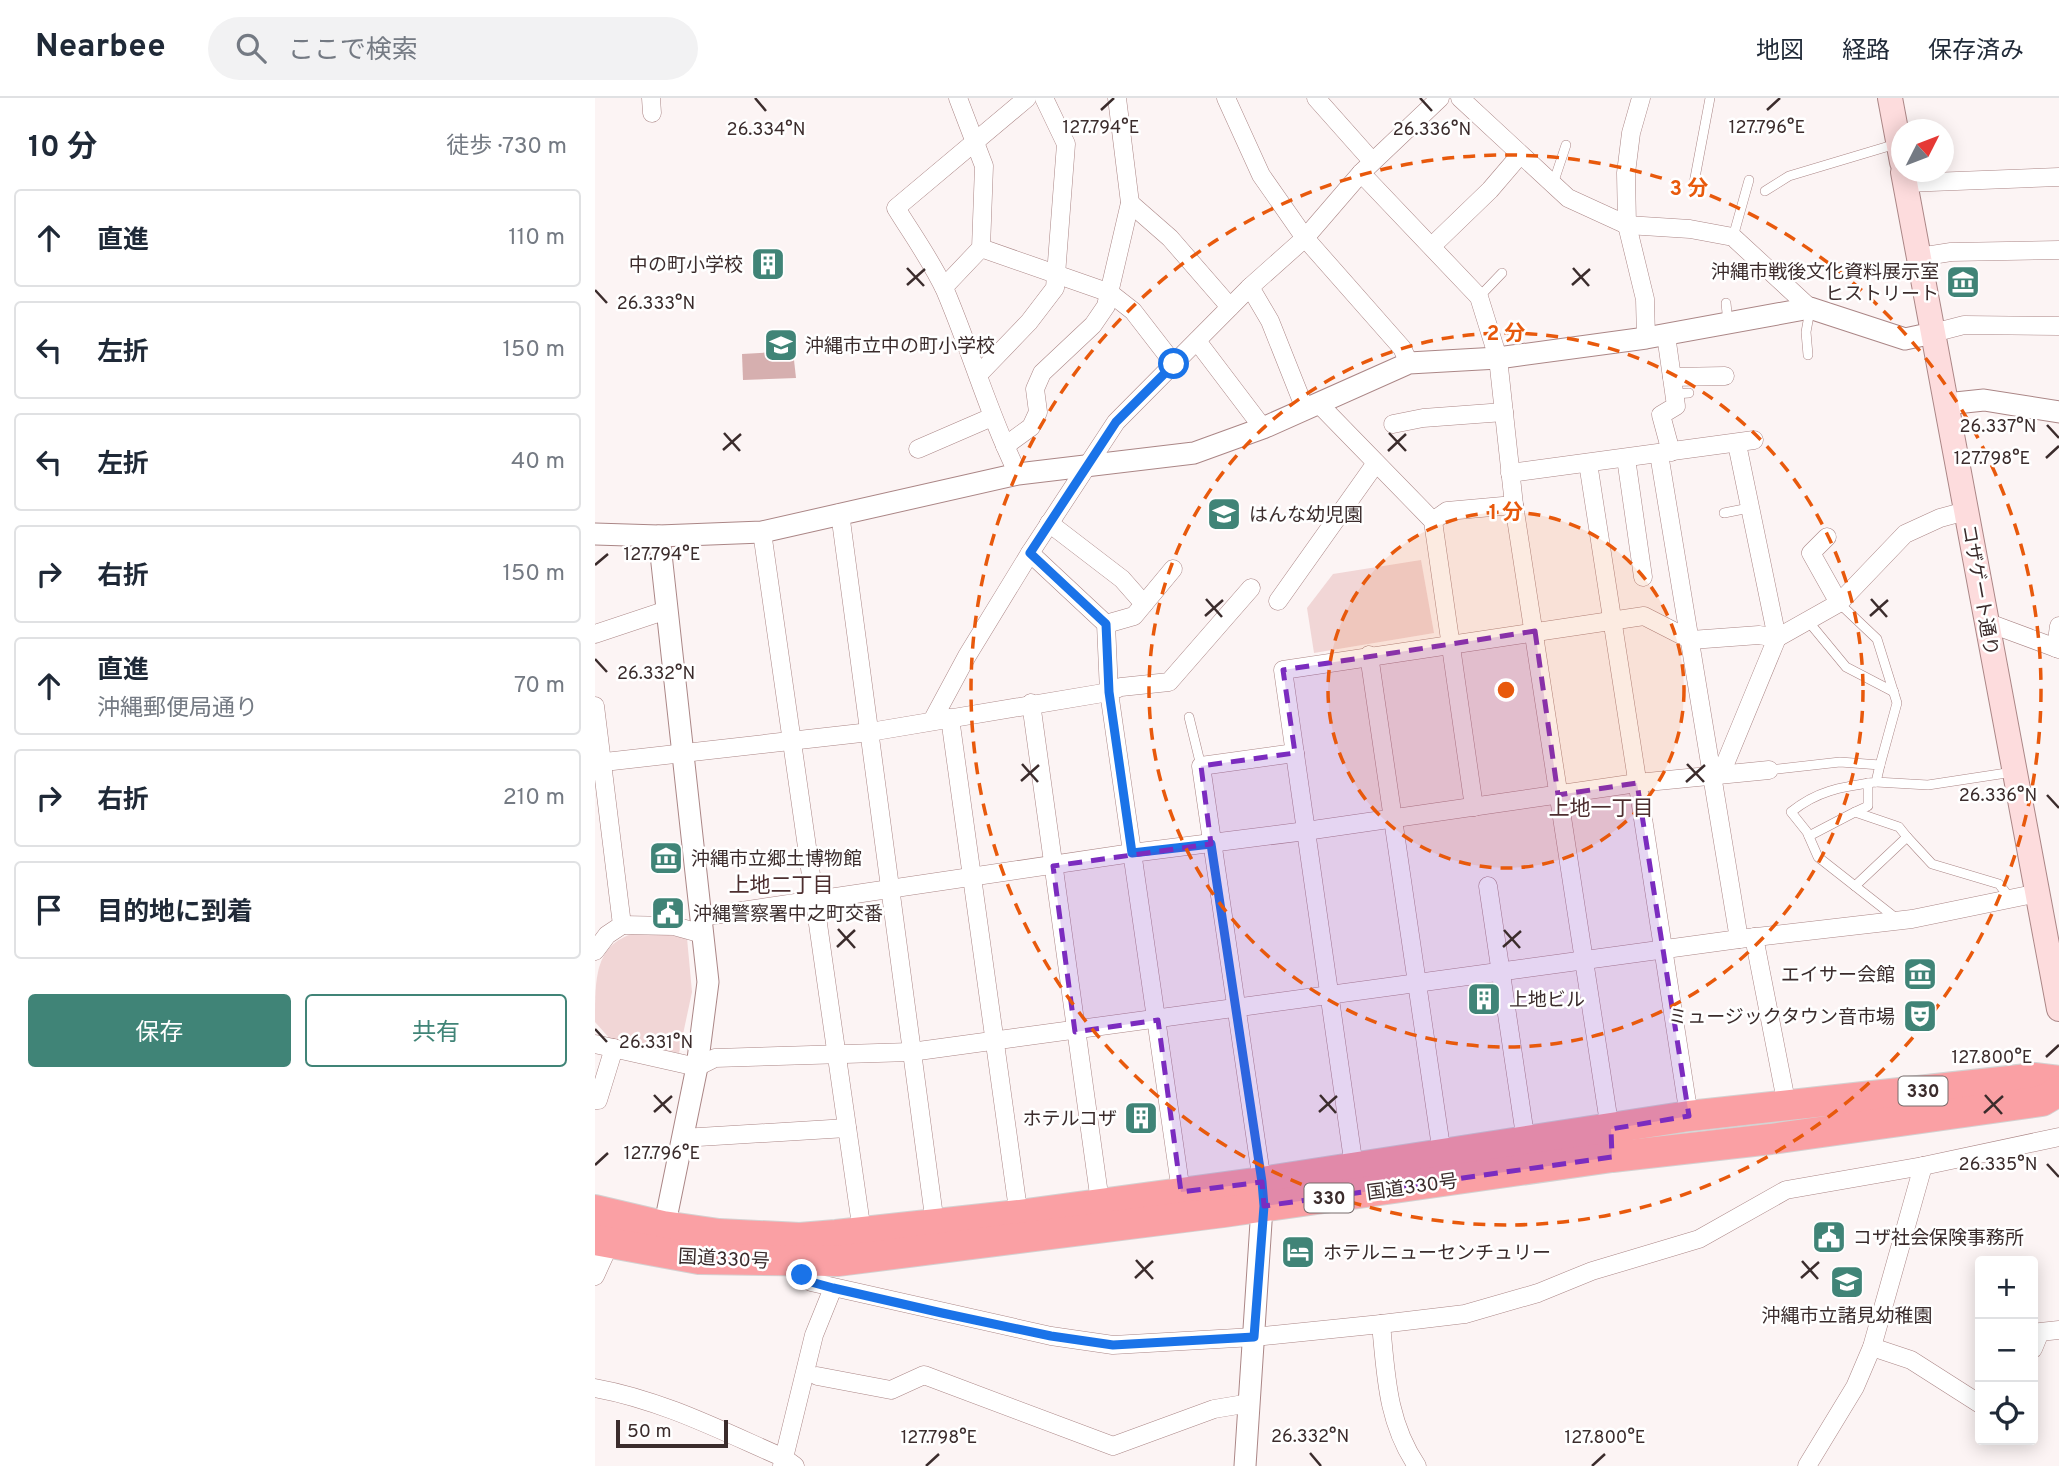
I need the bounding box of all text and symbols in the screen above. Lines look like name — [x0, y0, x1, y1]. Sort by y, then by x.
search box — [208, 17, 698, 80]
text: Nearbee — [35, 27, 166, 69]
icon: search — [232, 29, 270, 67]
text: ここで検索 — [288, 35, 418, 68]
text: 地図 — [1756, 37, 1804, 67]
text: 経路 — [1842, 37, 1890, 67]
text: 保存済み — [1928, 37, 2024, 67]
text: 127.794°E — [1063, 117, 1139, 140]
text: 127.796°E — [1729, 117, 1805, 140]
text: 26.334°N — [727, 119, 805, 142]
text: 26.336°N — [1393, 119, 1471, 142]
north arrow — [1891, 119, 1954, 182]
text: 10 分 — [28, 130, 97, 167]
text: 徒歩 · 730 m — [446, 133, 567, 162]
text: 3 分 — [1670, 176, 1708, 203]
icon: ahead — [30, 219, 68, 257]
text: 110 m — [508, 224, 565, 253]
text: 直進 — [97, 225, 149, 258]
building icon: 中の町小学校 — [749, 245, 787, 283]
place label: 中の町小学校 — [629, 254, 743, 278]
place label: 沖縄市戦後文化資料展示室 ヒストリート — [1711, 261, 1939, 307]
museum icon: 沖縄市戦後文化資料展示室 ヒストリート — [1944, 263, 1982, 301]
text: 26.333°N — [617, 293, 695, 316]
text: 2 分 — [1486, 321, 1526, 348]
school or university icon: 沖縄市立中の町小学校 — [762, 326, 800, 364]
icon: left — [30, 331, 68, 369]
place label: 沖縄市立中の町小学校 — [805, 335, 995, 359]
text: 150 m — [503, 336, 565, 365]
text: 左折 — [97, 337, 149, 370]
route start — [1158, 348, 1189, 379]
text: 26.337°N — [1960, 416, 2036, 439]
icon: left — [30, 443, 68, 481]
text: 40 m — [511, 448, 565, 477]
text: 127.798°E — [1954, 448, 2030, 471]
text: 左折 — [97, 449, 149, 482]
school or university icon: はんな幼児園 — [1205, 495, 1243, 533]
text: 1 分 — [1489, 500, 1523, 527]
place label: はんな幼児園 — [1249, 504, 1363, 528]
street label: コザゲート通り — [1956, 523, 2002, 658]
text: 127.794°E — [624, 544, 700, 567]
icon: right — [30, 555, 68, 593]
text: 150 m — [503, 560, 565, 589]
text: 右折 — [97, 561, 149, 594]
text: 直進 — [97, 655, 149, 688]
text: 26.332°N — [617, 663, 695, 686]
icon: ahead — [30, 667, 68, 705]
text: 70 m — [514, 672, 565, 701]
centre of rings — [1494, 678, 1518, 702]
text: 沖縄郵便局通り — [97, 695, 258, 724]
icon: right — [30, 779, 68, 817]
text: 210 m — [503, 784, 565, 813]
text: 右折 — [97, 785, 149, 818]
text: 26.336°N — [1959, 785, 2037, 808]
district label: 上地一丁目 — [1549, 796, 1654, 823]
museum icon: 沖縄市立郷土博物館 — [647, 839, 685, 877]
place label: 沖縄市立郷土博物館 — [691, 848, 862, 872]
district label: 上地二丁目 — [729, 873, 834, 900]
icon: arrive — [30, 891, 68, 929]
public building icon: 沖縄警察署中之町交番 — [649, 894, 687, 932]
text: 目的地に到着 — [97, 897, 253, 930]
place label: 沖縄警察署中之町交番 — [693, 903, 883, 927]
museum icon: エイサー会館 — [1901, 955, 1939, 993]
place label: エイサー会館 — [1781, 964, 1895, 988]
building icon: 上地ビル — [1465, 980, 1503, 1018]
place label: 上地ビル — [1509, 989, 1585, 1013]
button: 保存 — [28, 994, 291, 1067]
button: 共有 — [305, 994, 567, 1067]
theatre icon: ミュージックタウン音市場 — [1901, 997, 1939, 1035]
place label: ミュージックタウン音市場 — [1668, 1006, 1895, 1030]
text: 26.331°N — [619, 1032, 693, 1055]
text: 127.800°E — [1951, 1047, 2033, 1070]
road number: 330 — [1899, 1076, 1947, 1106]
building icon: ホテルコザ — [1122, 1099, 1160, 1137]
place label: ホテルコザ — [1022, 1108, 1117, 1132]
text: 127.796°E — [624, 1143, 700, 1166]
text: 26.335°N — [1959, 1154, 2037, 1177]
street label: 国道330号 — [1365, 1170, 1459, 1206]
road number: 330 — [1305, 1184, 1353, 1212]
public building icon: コザ社会保険事務所 — [1810, 1218, 1848, 1256]
place label: コザ社会保険事務所 — [1853, 1227, 2024, 1251]
hotel icon: ホテルニューセンチュリー — [1279, 1233, 1317, 1271]
place label: ホテルニューセンチュリー — [1323, 1242, 1551, 1266]
street label: 国道330号 — [677, 1246, 770, 1274]
map controls — [1975, 1256, 2038, 1445]
button: + — [1975, 1256, 2038, 1319]
route end — [786, 1259, 817, 1290]
school or university icon: 沖縄市立諸見幼稚園 — [1828, 1263, 1866, 1301]
place label: 沖縄市立諸見幼稚園 — [1761, 1305, 1933, 1329]
button: − — [1975, 1319, 2038, 1382]
button: locate — [1975, 1382, 2038, 1445]
scale bar — [616, 1417, 728, 1449]
text: 50 m — [627, 1420, 672, 1444]
text: 26.332°N — [1271, 1426, 1349, 1449]
text: 127.798°E — [901, 1427, 977, 1450]
text: 127.800°E — [1564, 1427, 1646, 1450]

